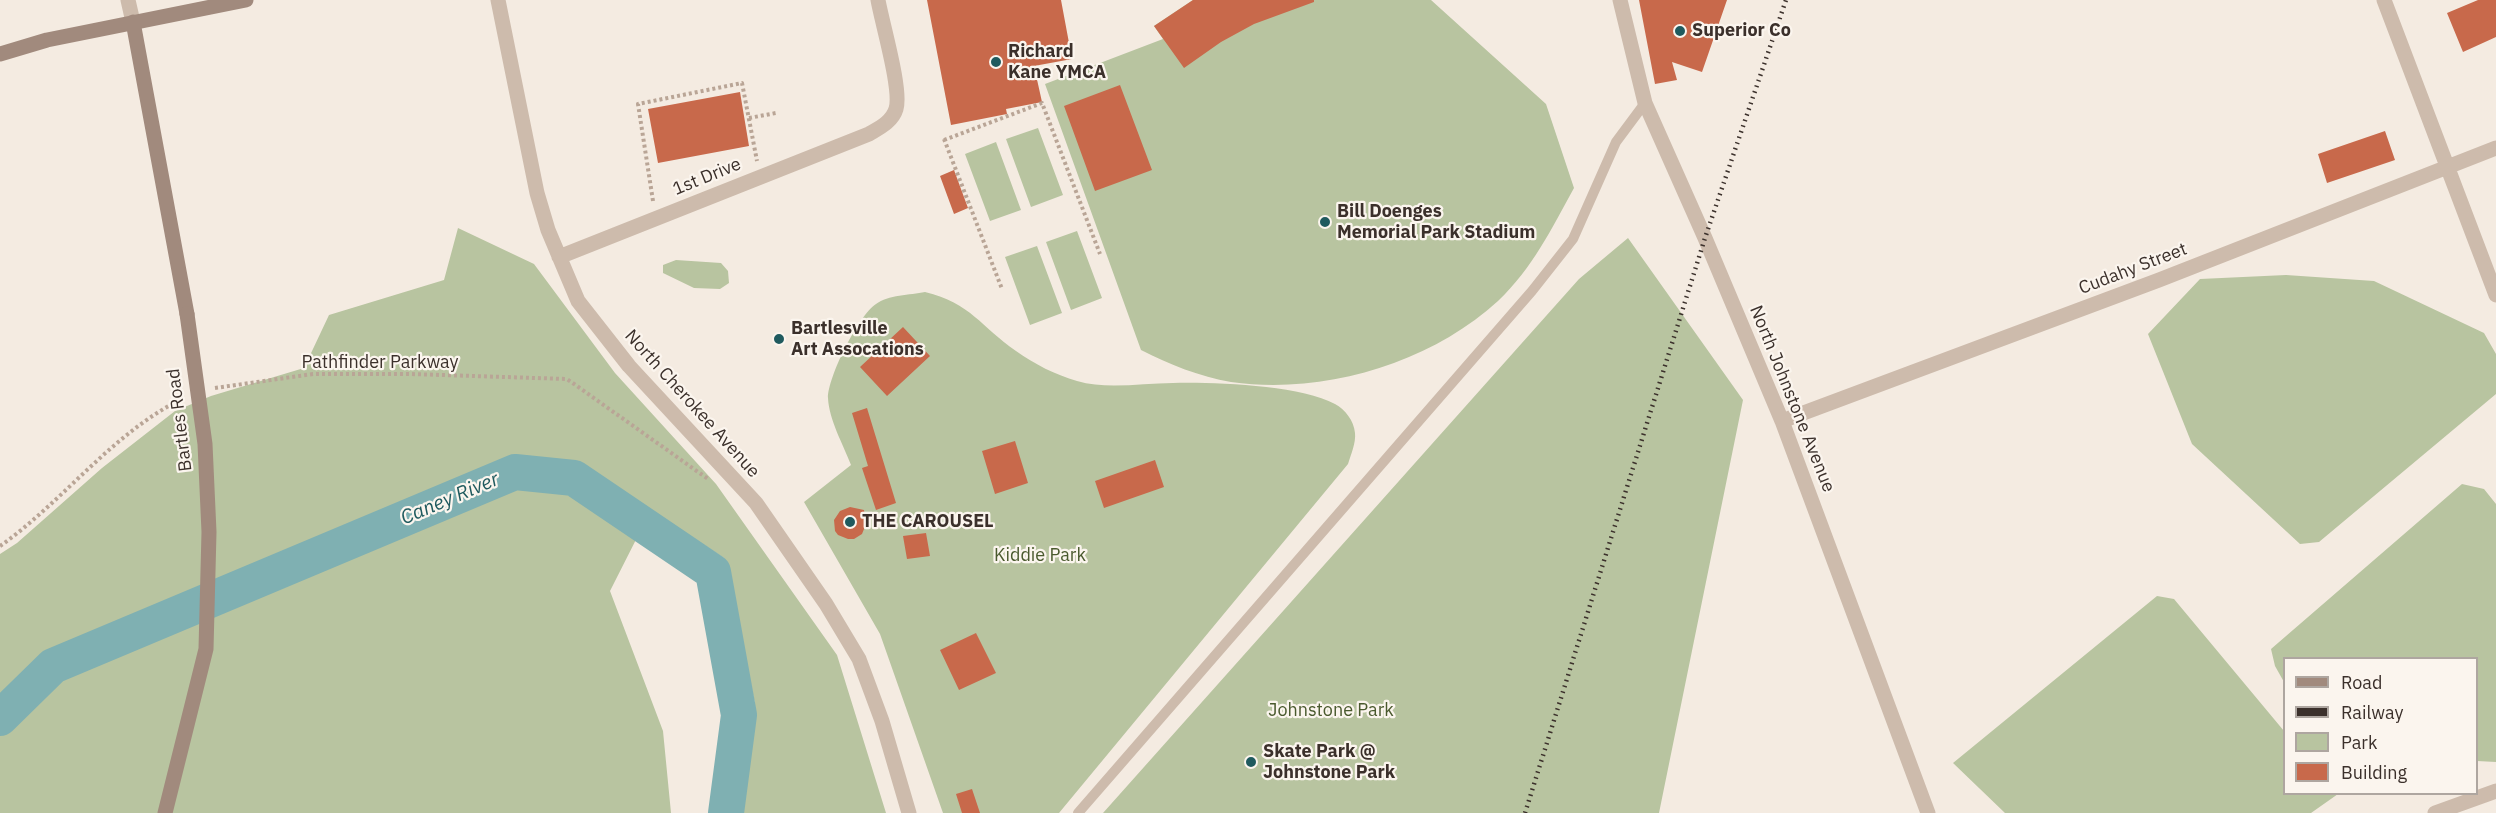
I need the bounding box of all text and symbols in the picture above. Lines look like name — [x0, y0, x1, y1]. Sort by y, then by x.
place label: Superior Co — [1692, 20, 1791, 42]
marker: Superior Co — [1673, 24, 1687, 38]
place label: Richard Kane YMCA — [1008, 41, 1106, 84]
marker: Richard Kane YMCA — [989, 55, 1003, 69]
street label: 1st Drive — [670, 154, 744, 200]
place label: Bill Doenges Memorial Park Stadium — [1337, 201, 1535, 244]
marker: Bill Doenges Memorial Park Stadium — [1318, 215, 1332, 229]
street label: Cudahy Street — [2076, 238, 2190, 300]
street label: North Johnstone Avenue — [1745, 303, 1839, 495]
place label: Bartlesville Art Assocations — [791, 318, 924, 360]
street label: North Cherokee Avenue — [620, 326, 764, 482]
marker: Bartlesville Art Assocations — [772, 332, 786, 346]
street label: Pathfinder Parkway — [301, 352, 459, 374]
street label: Bartles Road — [163, 367, 197, 473]
water label: Caney River — [397, 468, 503, 530]
place label: THE CAROUSEL — [862, 511, 994, 533]
marker: THE CAROUSEL — [843, 515, 857, 529]
park label: Kiddie Park — [994, 545, 1086, 567]
legend — [2283, 657, 2478, 795]
text: Road — [2341, 671, 2382, 694]
park label: Johnstone Park — [1268, 700, 1394, 722]
text: Railway — [2341, 701, 2403, 724]
text: Park — [2341, 731, 2377, 754]
place label: Skate Park @ Johnstone Park — [1263, 741, 1395, 783]
marker: Skate Park @ Johnstone Park — [1244, 755, 1258, 769]
text: Building — [2341, 761, 2407, 784]

